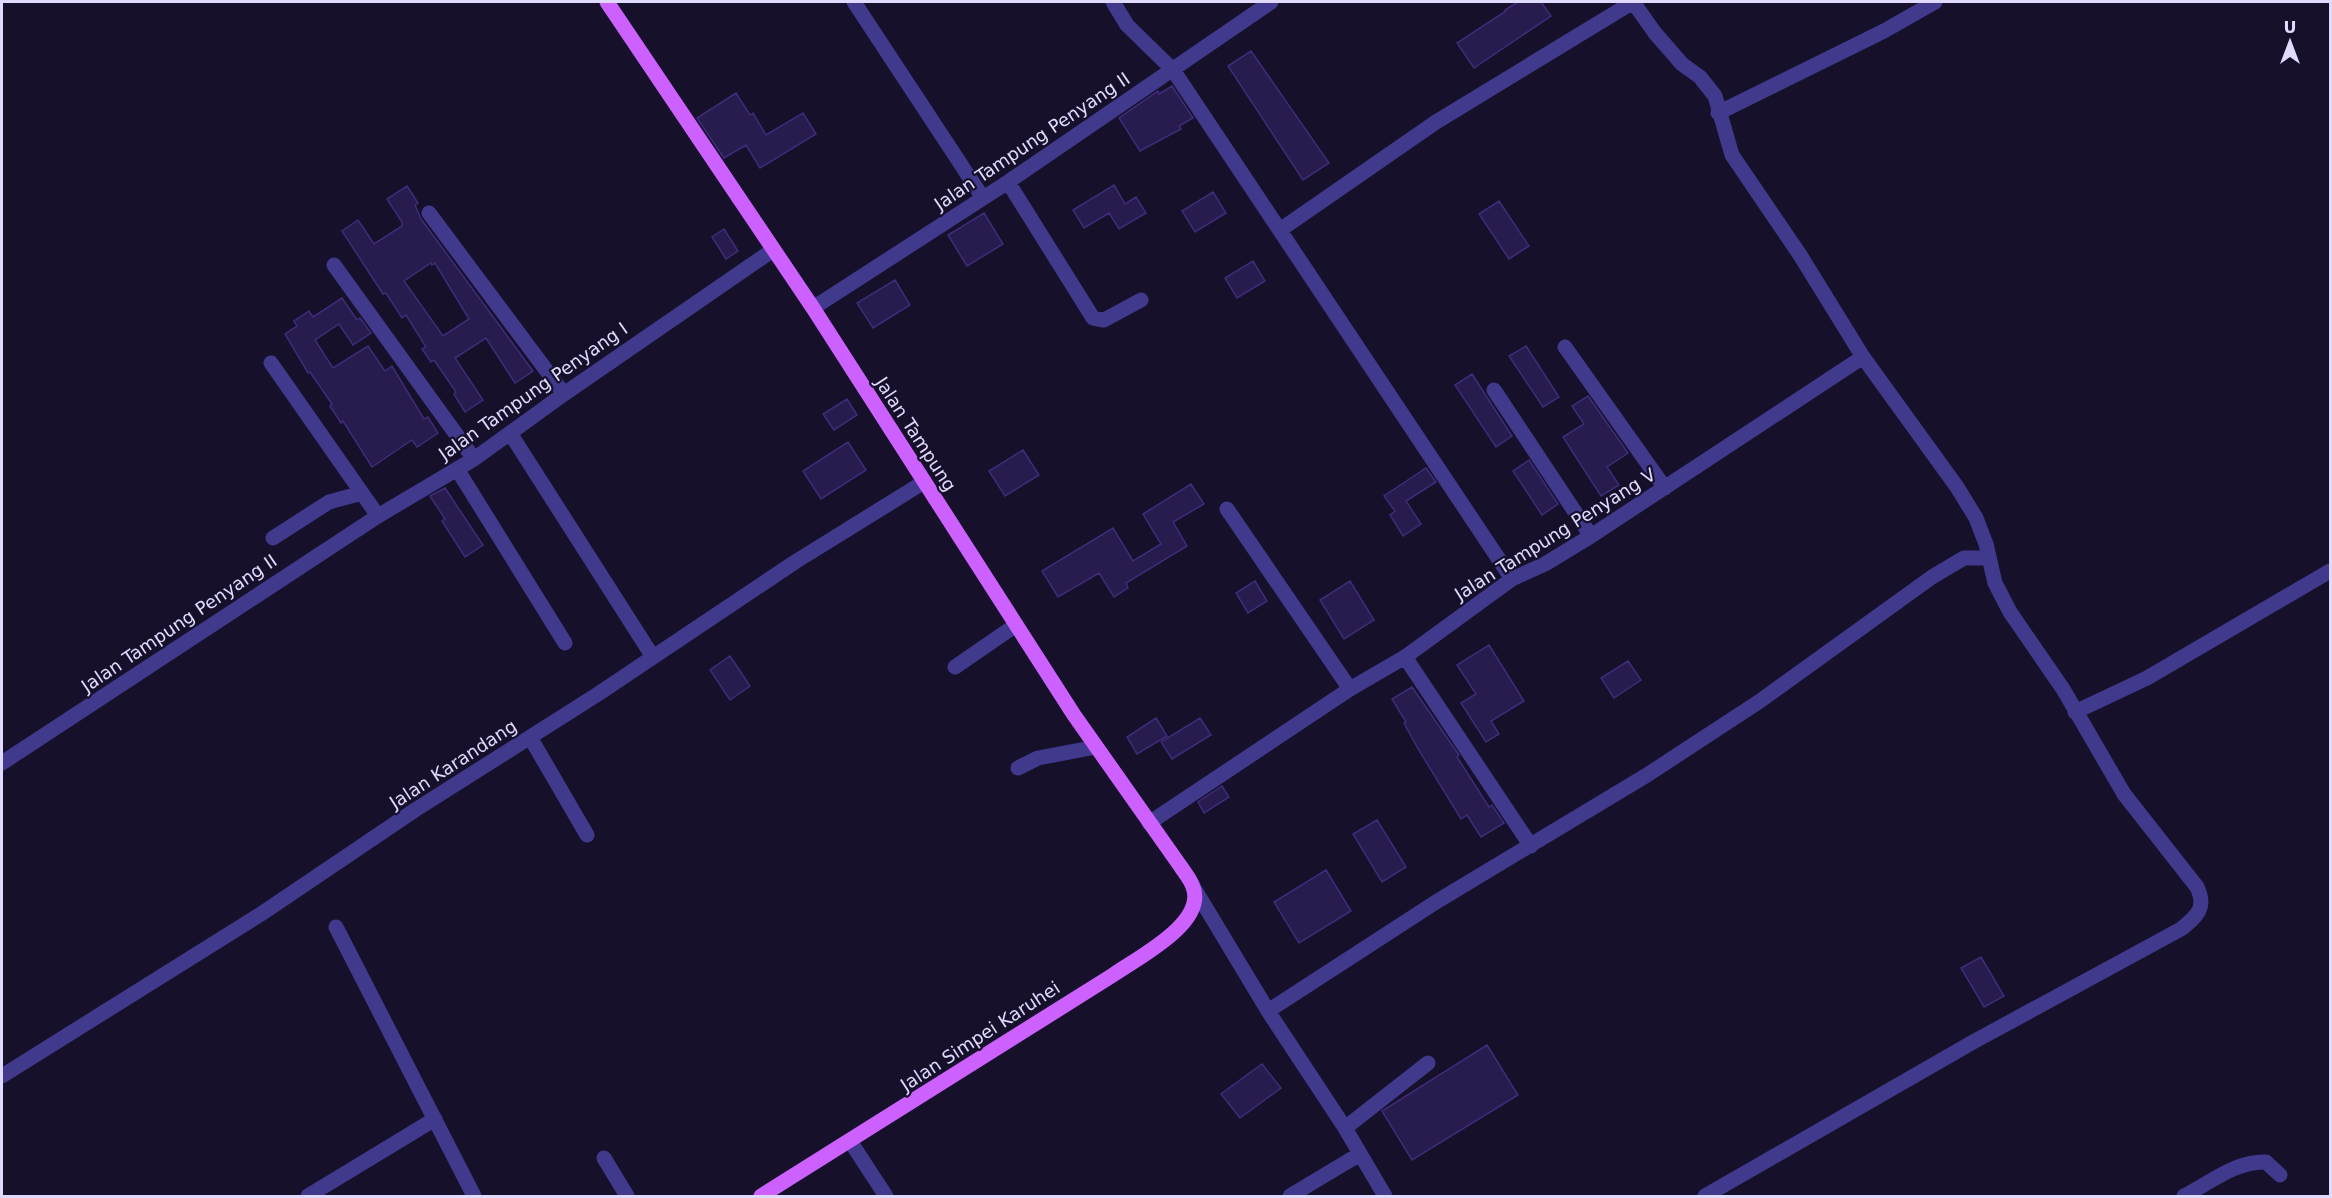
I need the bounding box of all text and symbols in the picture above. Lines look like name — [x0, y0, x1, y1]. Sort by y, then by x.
north arrow — [2260, 12, 2320, 72]
text: U — [2284, 18, 2297, 37]
street label: Jalan Tampung Penyang II — [930, 68, 1134, 215]
street label: Jalan Tampung Penyang I — [434, 318, 631, 465]
street label: Jalan Tampung — [871, 372, 961, 495]
street label: Jalan Tampung Penyang V — [1450, 463, 1660, 605]
street label: Jalan Tampung Penyang II — [77, 550, 281, 697]
street label: Jalan Karandang — [385, 715, 520, 813]
street label: Jalan Simpei Karuhei — [896, 977, 1064, 1096]

